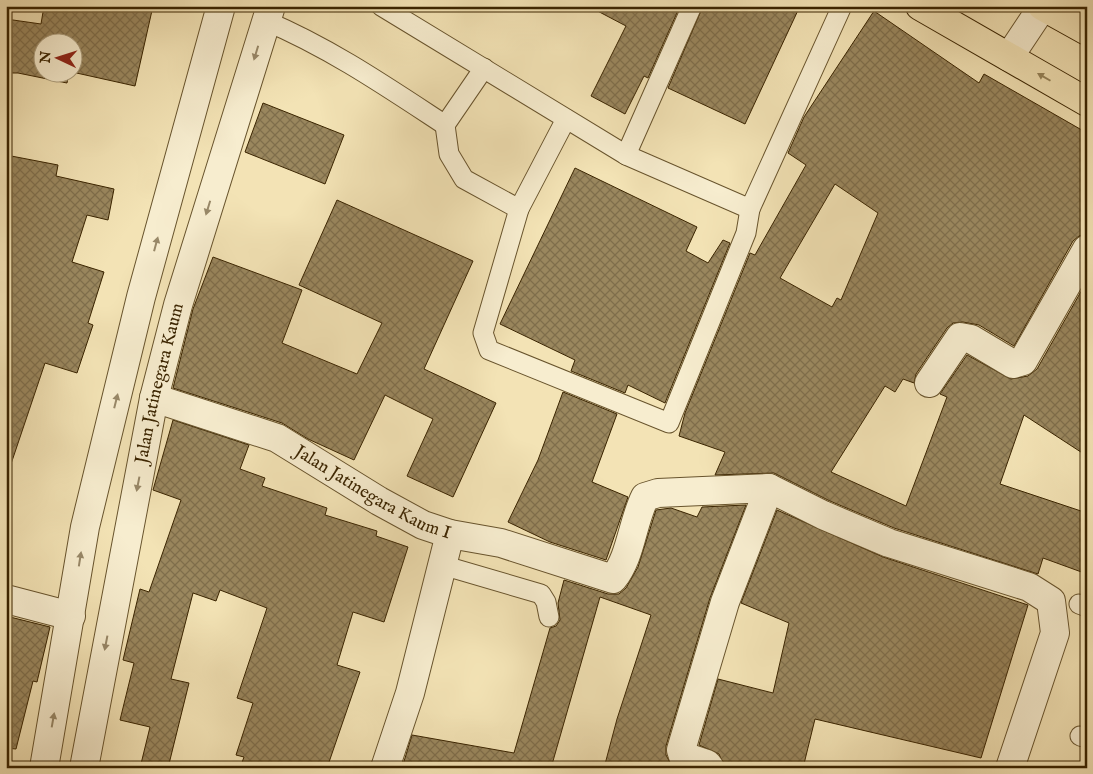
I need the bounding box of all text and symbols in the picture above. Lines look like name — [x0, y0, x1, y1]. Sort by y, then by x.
north arrow — [32, 32, 82, 82]
one-way arrow — [252, 45, 260, 60]
text: N — [37, 50, 55, 65]
one-way arrow — [1038, 73, 1051, 82]
one-way arrow — [204, 201, 212, 216]
one-way arrow — [152, 236, 160, 251]
street label: Jalan Jatinegara Kaum — [130, 300, 190, 468]
one-way arrow — [112, 394, 120, 409]
street label: Jalan Jatinegara Kaum I — [288, 439, 454, 545]
one-way arrow — [133, 476, 141, 492]
one-way arrow — [76, 551, 84, 567]
one-way arrow — [102, 636, 110, 652]
one-way arrow — [49, 711, 57, 727]

